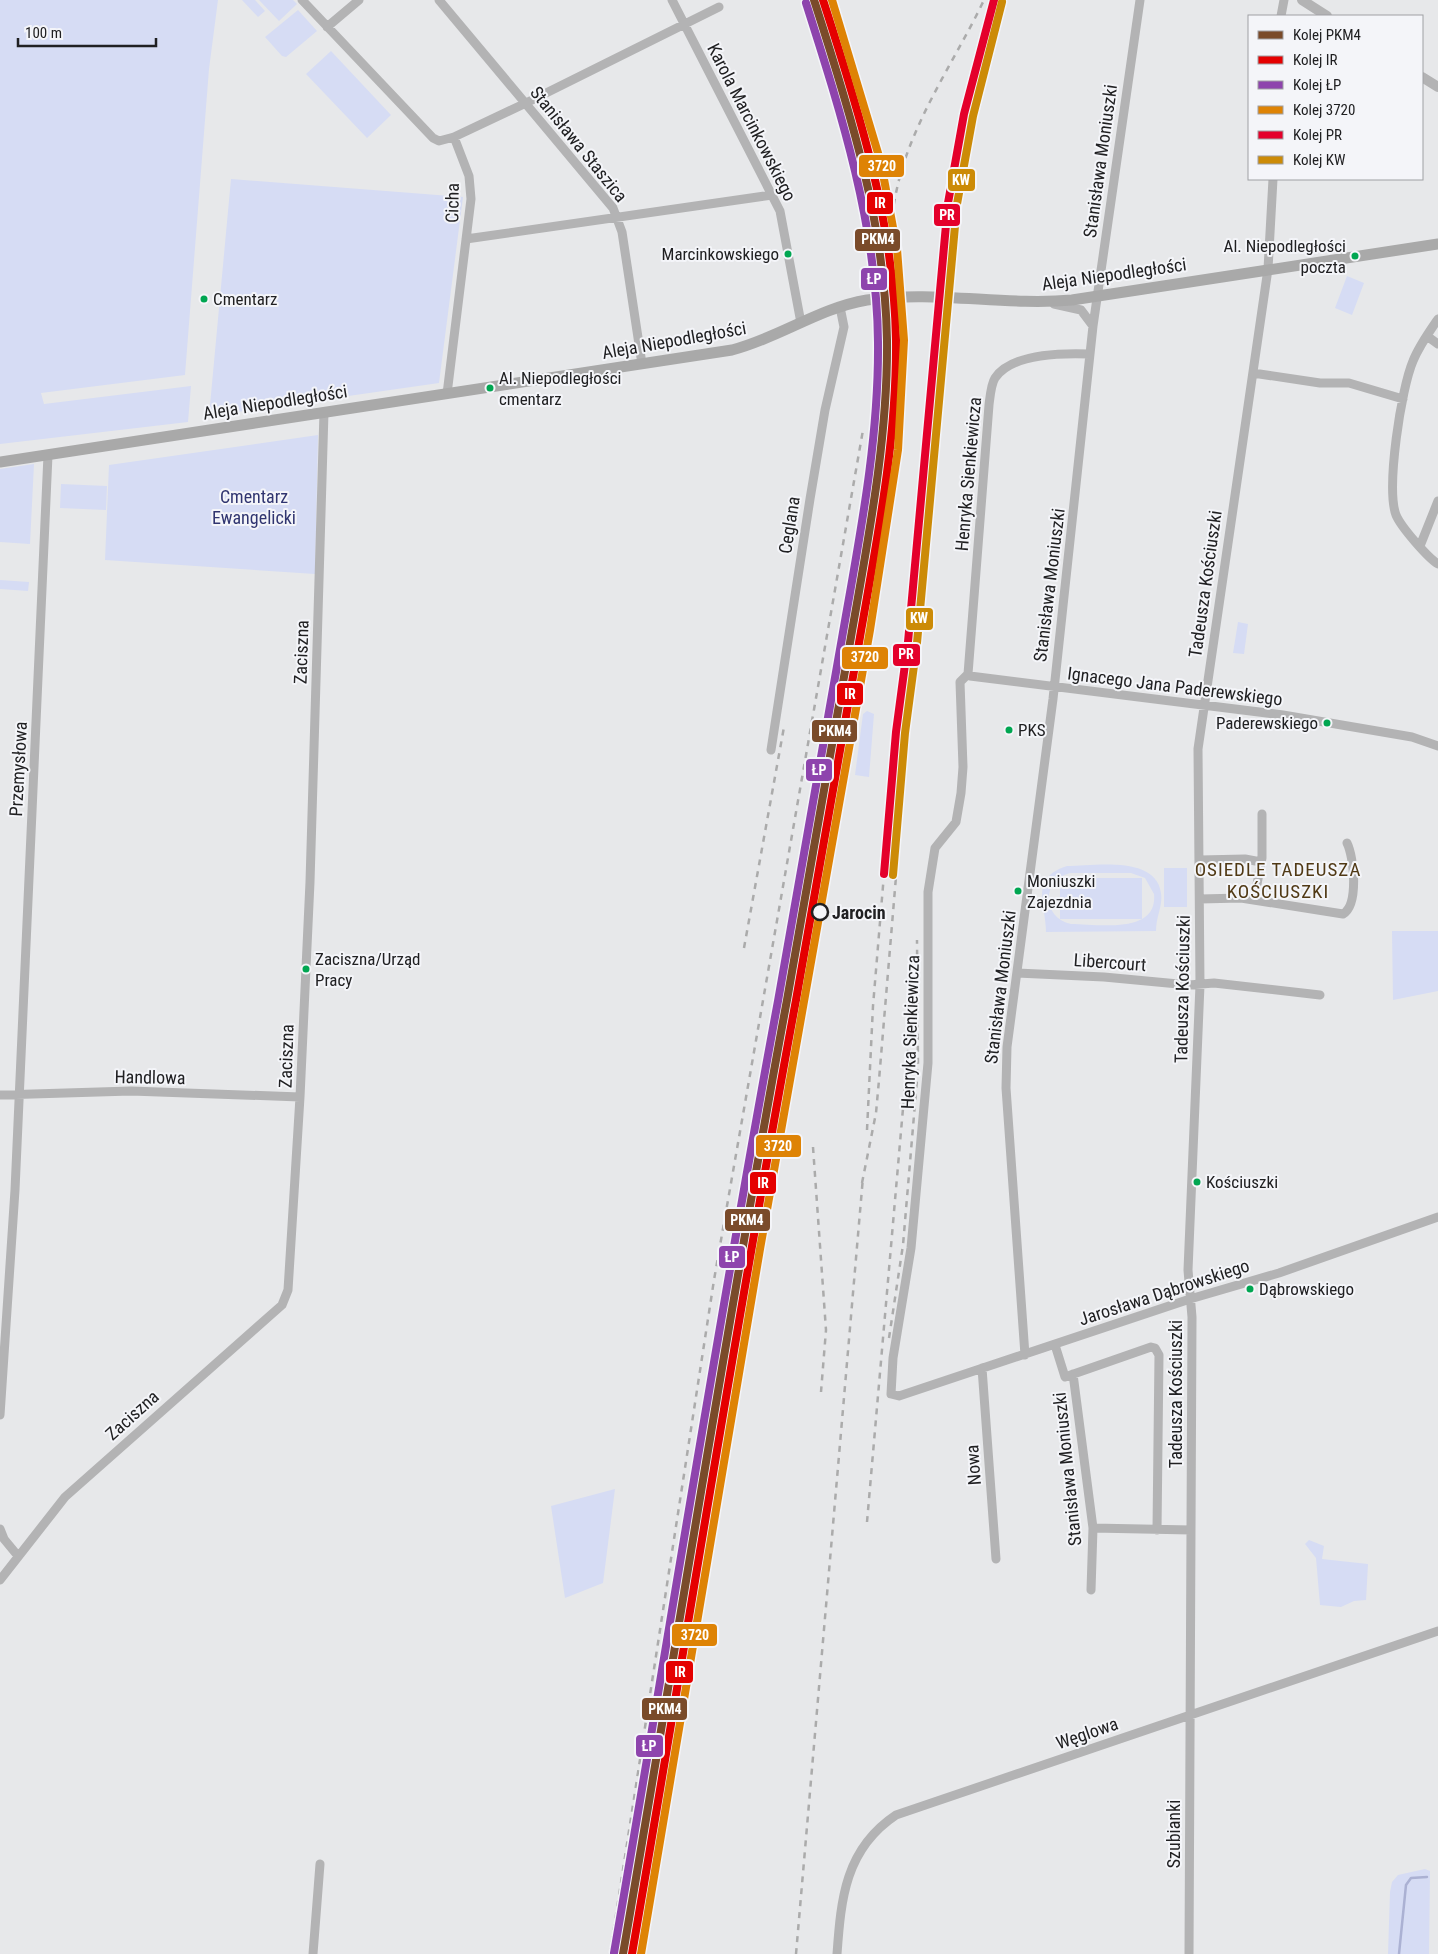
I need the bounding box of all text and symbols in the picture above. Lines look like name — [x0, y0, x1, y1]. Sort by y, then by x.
scale bar — [18, 15, 155, 47]
legend — [1248, 15, 1423, 180]
text: 100 m — [25, 24, 62, 42]
text: Kolej PKM4 — [1293, 26, 1361, 44]
street label: Karola Marcinkowskiego — [703, 40, 801, 204]
text: Kolej IR — [1293, 51, 1338, 69]
text: Kolej ŁP — [1293, 76, 1341, 94]
street label: Stanisława Staszica — [526, 82, 632, 206]
street label: Stanisława Moniuszki — [1079, 83, 1121, 239]
text: Kolej 3720 — [1293, 101, 1355, 119]
text: Kolej PR — [1293, 126, 1342, 144]
text: Kolej KW — [1293, 151, 1346, 169]
line badge: 3720 — [858, 154, 905, 178]
text: 3720 — [868, 158, 896, 174]
line badge: KW — [947, 168, 976, 192]
text: KW — [952, 172, 971, 188]
street label: Cicha — [441, 183, 463, 223]
line badge: IR — [866, 191, 894, 215]
text: IR — [874, 195, 886, 211]
line badge: PR — [933, 203, 961, 227]
text: PR — [939, 207, 955, 223]
line badge: PKM4 — [854, 228, 901, 252]
text: PKM4 — [861, 231, 895, 247]
place label: Al. Niepodległości poczta — [1224, 236, 1346, 277]
place label: Marcinkowskiego — [662, 244, 779, 264]
marker: Marcinkowskiego — [783, 249, 793, 259]
marker: Al. Niepodległości poczta — [1350, 251, 1360, 261]
street label: Aleja Niepodległości — [1040, 253, 1188, 295]
line badge: ŁP — [860, 267, 888, 291]
text: ŁP — [867, 271, 881, 287]
place label: Cmentarz — [213, 289, 277, 309]
marker: Cmentarz — [199, 294, 209, 304]
street label: Aleja Niepodległości — [600, 317, 748, 363]
place label: Al. Niepodległości cmentarz — [499, 368, 621, 409]
street label: Aleja Niepodległości — [201, 380, 349, 424]
marker: Al. Niepodległości cmentarz — [485, 383, 495, 393]
street label: Henryka Sienkiewicza — [951, 396, 985, 552]
park label: Cmentarz Ewangelicki — [212, 486, 296, 528]
street label: Ceglana — [774, 495, 804, 555]
street label: Stanisława Moniuszki — [1029, 507, 1069, 663]
street label: Tadeusza Kościuszki — [1184, 509, 1226, 659]
line badge: KW — [905, 607, 934, 631]
text: KW — [910, 610, 929, 626]
street label: Zaciszna — [289, 620, 313, 684]
line badge: PR — [892, 643, 921, 667]
line badge: 3720 — [841, 646, 889, 670]
text: PR — [898, 646, 914, 662]
text: 3720 — [851, 649, 879, 665]
street label: Ignacego Jana Paderewskiego — [1066, 662, 1284, 710]
line badge: IR — [836, 682, 864, 706]
text: IR — [844, 686, 856, 702]
place label: Paderewskiego — [1216, 713, 1318, 733]
marker: Paderewskiego — [1322, 718, 1332, 728]
line badge: PKM4 — [811, 719, 858, 743]
place label: PKS — [1018, 720, 1046, 740]
street label: Przemysłowa — [5, 721, 31, 817]
text: PKM4 — [818, 723, 852, 739]
marker: PKS — [1004, 725, 1014, 735]
line badge: ŁP — [805, 758, 833, 782]
text: ŁP — [812, 762, 826, 778]
district label: OSIEDLE TADEUSZA KOŚCIUSZKI — [1195, 858, 1361, 903]
place label: Moniuszki Zajezdnia — [1027, 871, 1096, 912]
marker: Moniuszki Zajezdnia — [1013, 886, 1023, 896]
place label: Jarocin — [832, 902, 886, 923]
marker: Jarocin — [811, 903, 829, 921]
street label: Stanisława Moniuszki — [980, 909, 1020, 1065]
street label: Tadeusza Kościuszki — [1170, 915, 1194, 1063]
place label: Zaciszna/Urząd Pracy — [315, 949, 420, 990]
street label: Libercourt — [1073, 949, 1147, 975]
street label: Henryka Sienkiewicza — [897, 955, 923, 1109]
marker: Zaciszna/Urząd Pracy — [301, 964, 311, 974]
street label: Zaciszna — [274, 1024, 298, 1088]
street label: Handlowa — [114, 1066, 186, 1088]
line badge: 3720 — [755, 1134, 802, 1158]
text: 3720 — [764, 1138, 792, 1154]
line badge: IR — [749, 1171, 777, 1195]
place label: Kościuszki — [1206, 1172, 1278, 1192]
text: IR — [757, 1175, 769, 1191]
marker: Kościuszki — [1192, 1177, 1202, 1187]
line badge: PKM4 — [724, 1208, 771, 1232]
text: PKM4 — [730, 1212, 764, 1228]
line badge: ŁP — [718, 1245, 746, 1269]
text: ŁP — [725, 1249, 739, 1265]
street label: Jarosława Dąbrowskiego — [1076, 1254, 1252, 1330]
place label: Dąbrowskiego — [1259, 1279, 1354, 1299]
marker: Dąbrowskiego — [1245, 1284, 1255, 1294]
street label: Tadeusza Kościuszki — [1165, 1320, 1186, 1468]
street label: Zaciszna — [101, 1386, 163, 1444]
street label: Stanisława Moniuszki — [1048, 1391, 1086, 1547]
street label: Nowa — [961, 1444, 985, 1486]
line badge: 3720 — [671, 1623, 718, 1647]
text: 3720 — [681, 1627, 709, 1643]
line badge: IR — [665, 1660, 694, 1684]
text: IR — [674, 1664, 686, 1680]
line badge: PKM4 — [641, 1697, 688, 1721]
text: PKM4 — [648, 1701, 682, 1717]
street label: Węglowa — [1053, 1713, 1121, 1753]
line badge: ŁP — [635, 1734, 664, 1758]
text: ŁP — [642, 1738, 656, 1754]
street label: Szubianki — [1163, 1800, 1184, 1868]

